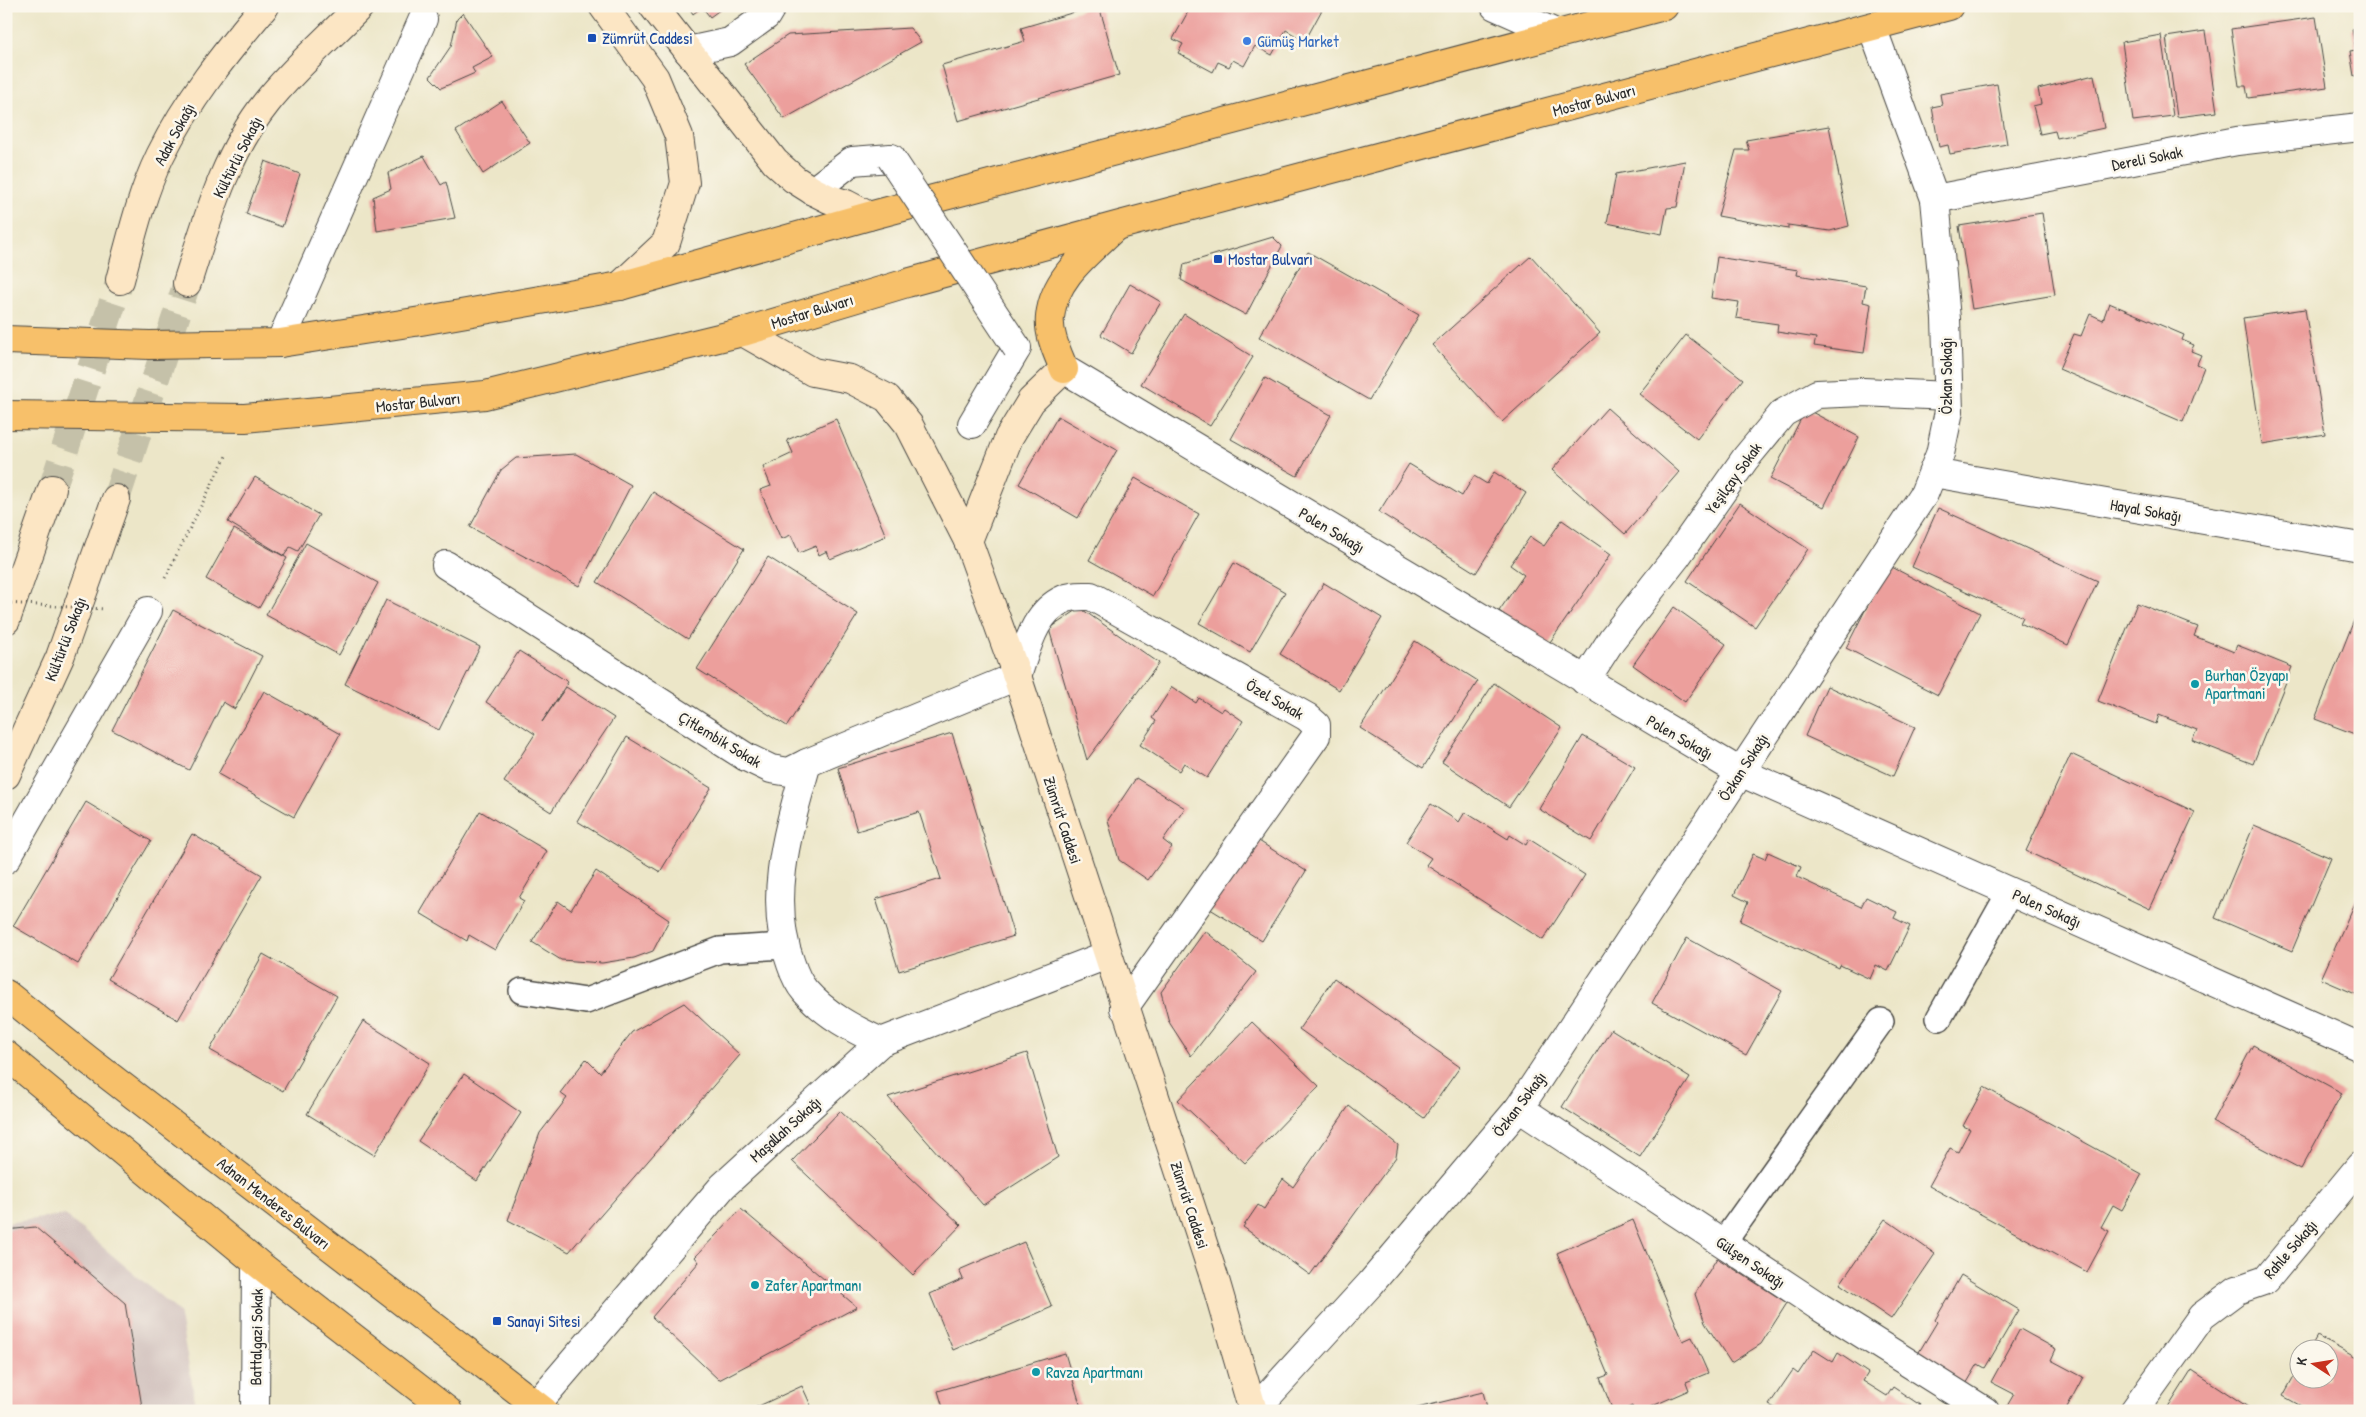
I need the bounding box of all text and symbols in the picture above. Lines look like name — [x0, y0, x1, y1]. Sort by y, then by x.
place label: Zümrüt Caddesi — [602, 27, 693, 49]
place label: Gümüş Market — [1257, 30, 1339, 52]
marker: Zümrüt Caddesi — [586, 32, 598, 44]
marker: Gümüş Market — [1241, 35, 1253, 47]
street label: Mostar Bulvarı — [1550, 78, 1638, 122]
street label: Adak Sokağı — [148, 99, 200, 169]
street label: Kültürlü Sokağı — [207, 112, 267, 202]
street label: Dereli Sokak — [2110, 140, 2184, 176]
place label: Mostar Bulvarı — [1228, 248, 1313, 270]
marker: Mostar Bulvarı — [1212, 253, 1224, 265]
street label: Mostar Bulvarı — [768, 288, 856, 334]
street label: Özkan Sokağı — [1935, 338, 1957, 414]
street label: Mostar Bulvarı — [375, 387, 461, 417]
street label: Yeşilçay Sokak — [1699, 437, 1767, 518]
street label: Hayal Sokağı — [2109, 493, 2183, 527]
street label: Polen Sokağı — [1295, 502, 1369, 558]
street label: Kültürlü Sokağı — [39, 594, 91, 684]
place label: Burhan Özyapı Apartmani — [2205, 664, 2289, 704]
street label: Özel Sokak — [1242, 674, 1308, 725]
marker: Burhan Özyapı Apartmani — [2189, 678, 2201, 690]
street label: Çitlembik Sokak — [674, 706, 766, 773]
street label: Polen Sokağı — [1643, 709, 1717, 765]
street label: Özkan Sokağı — [1713, 729, 1773, 805]
street label: Zümrüt Caddesi — [1039, 773, 1087, 867]
street label: Polen Sokağı — [2009, 883, 2085, 933]
street label: Özkan Sokağı — [1487, 1067, 1551, 1141]
street label: Maşallah Sokağı — [744, 1091, 826, 1167]
street label: Adnan Menderes Bulvarı — [213, 1152, 335, 1254]
street label: Zümrüt Caddesi — [1166, 1158, 1214, 1252]
street label: Rahle Sokağı — [2258, 1215, 2322, 1283]
street label: Gülşen Sokağı — [1712, 1231, 1790, 1293]
place label: Zafer Apartmanı — [765, 1274, 862, 1296]
marker: Zafer Apartmanı — [749, 1279, 761, 1291]
street label: Battalgazi Sokak — [244, 1288, 268, 1386]
place label: Sanayi Sitesi — [507, 1310, 581, 1332]
marker: Sanayi Sitesi — [491, 1315, 503, 1327]
north arrow — [2288, 1340, 2338, 1390]
text: K — [2291, 1355, 2311, 1367]
place label: Ravza Apartmanı — [1046, 1361, 1143, 1383]
marker: Ravza Apartmanı — [1030, 1366, 1042, 1378]

